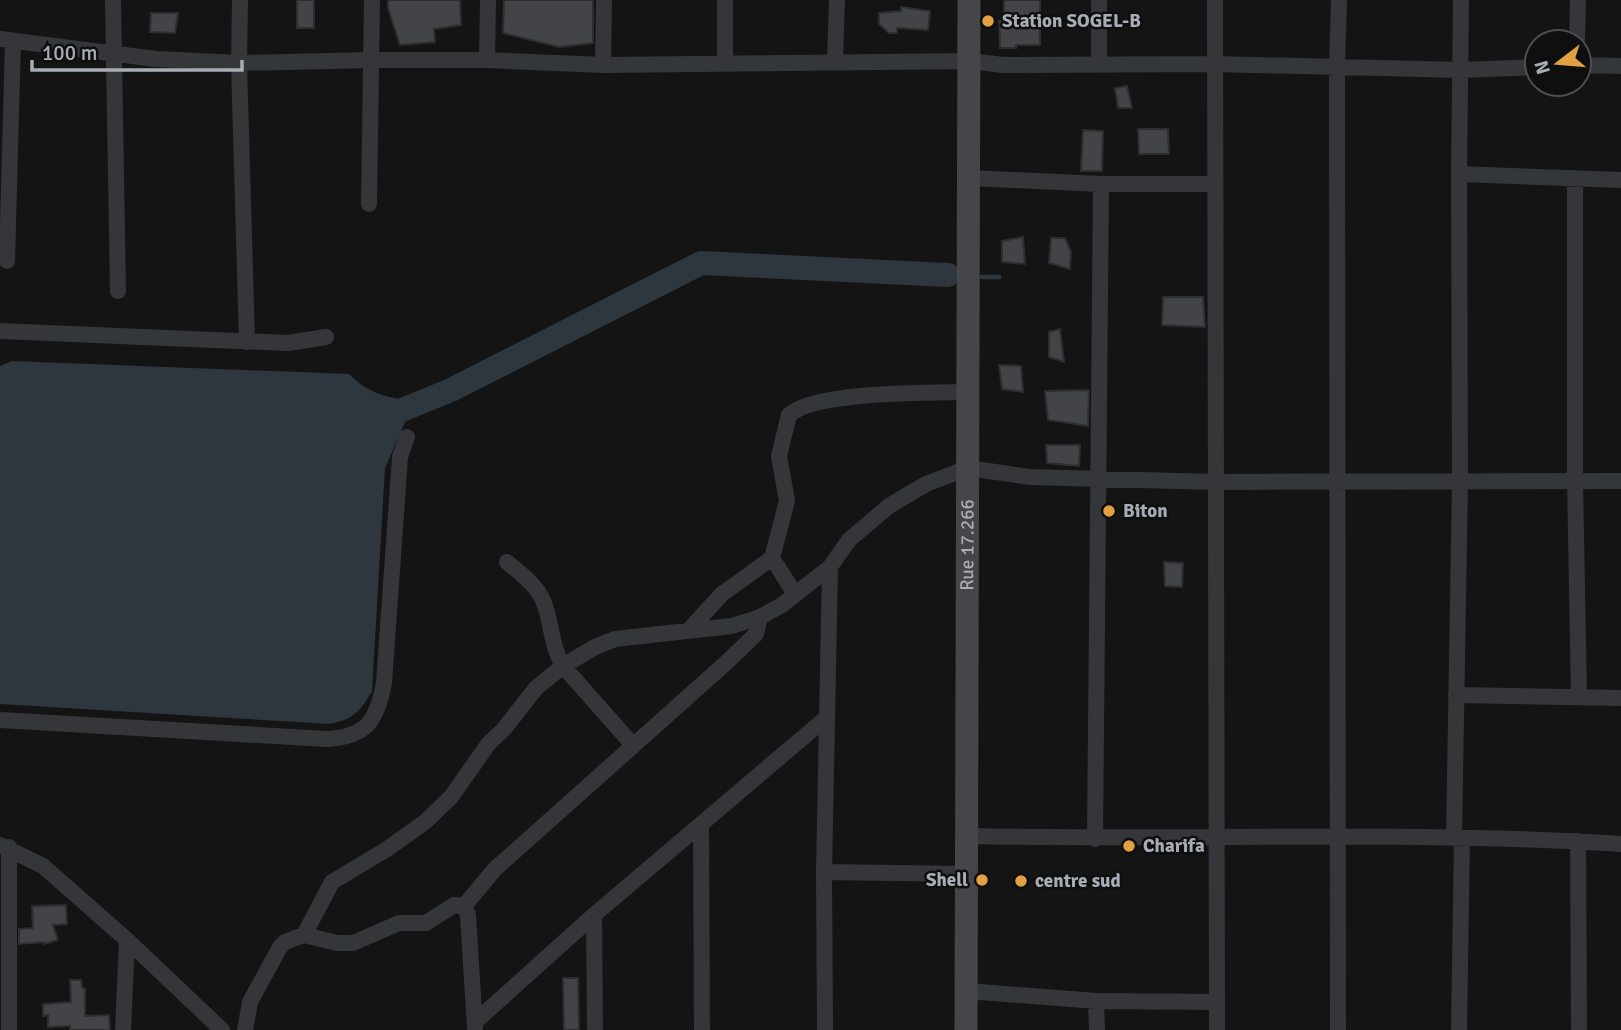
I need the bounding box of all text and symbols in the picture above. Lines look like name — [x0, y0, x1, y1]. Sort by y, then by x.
place label: Station SOGEL-B — [1002, 9, 1141, 33]
marker: Station SOGEL-B — [980, 13, 996, 29]
scale bar — [32, 28, 242, 72]
north arrow — [1523, 28, 1593, 98]
text: 100 m — [42, 40, 97, 66]
text: N — [1529, 58, 1556, 77]
street label: Rue 17.266 — [955, 499, 980, 591]
place label: Biton — [1123, 499, 1168, 523]
marker: Biton — [1101, 503, 1117, 519]
place label: Charifa — [1143, 834, 1205, 858]
marker: Charifa — [1121, 838, 1137, 854]
place label: Shell — [926, 868, 968, 892]
place label: centre sud — [1035, 869, 1121, 893]
marker: Shell — [974, 872, 990, 888]
marker: centre sud — [1013, 873, 1029, 889]

